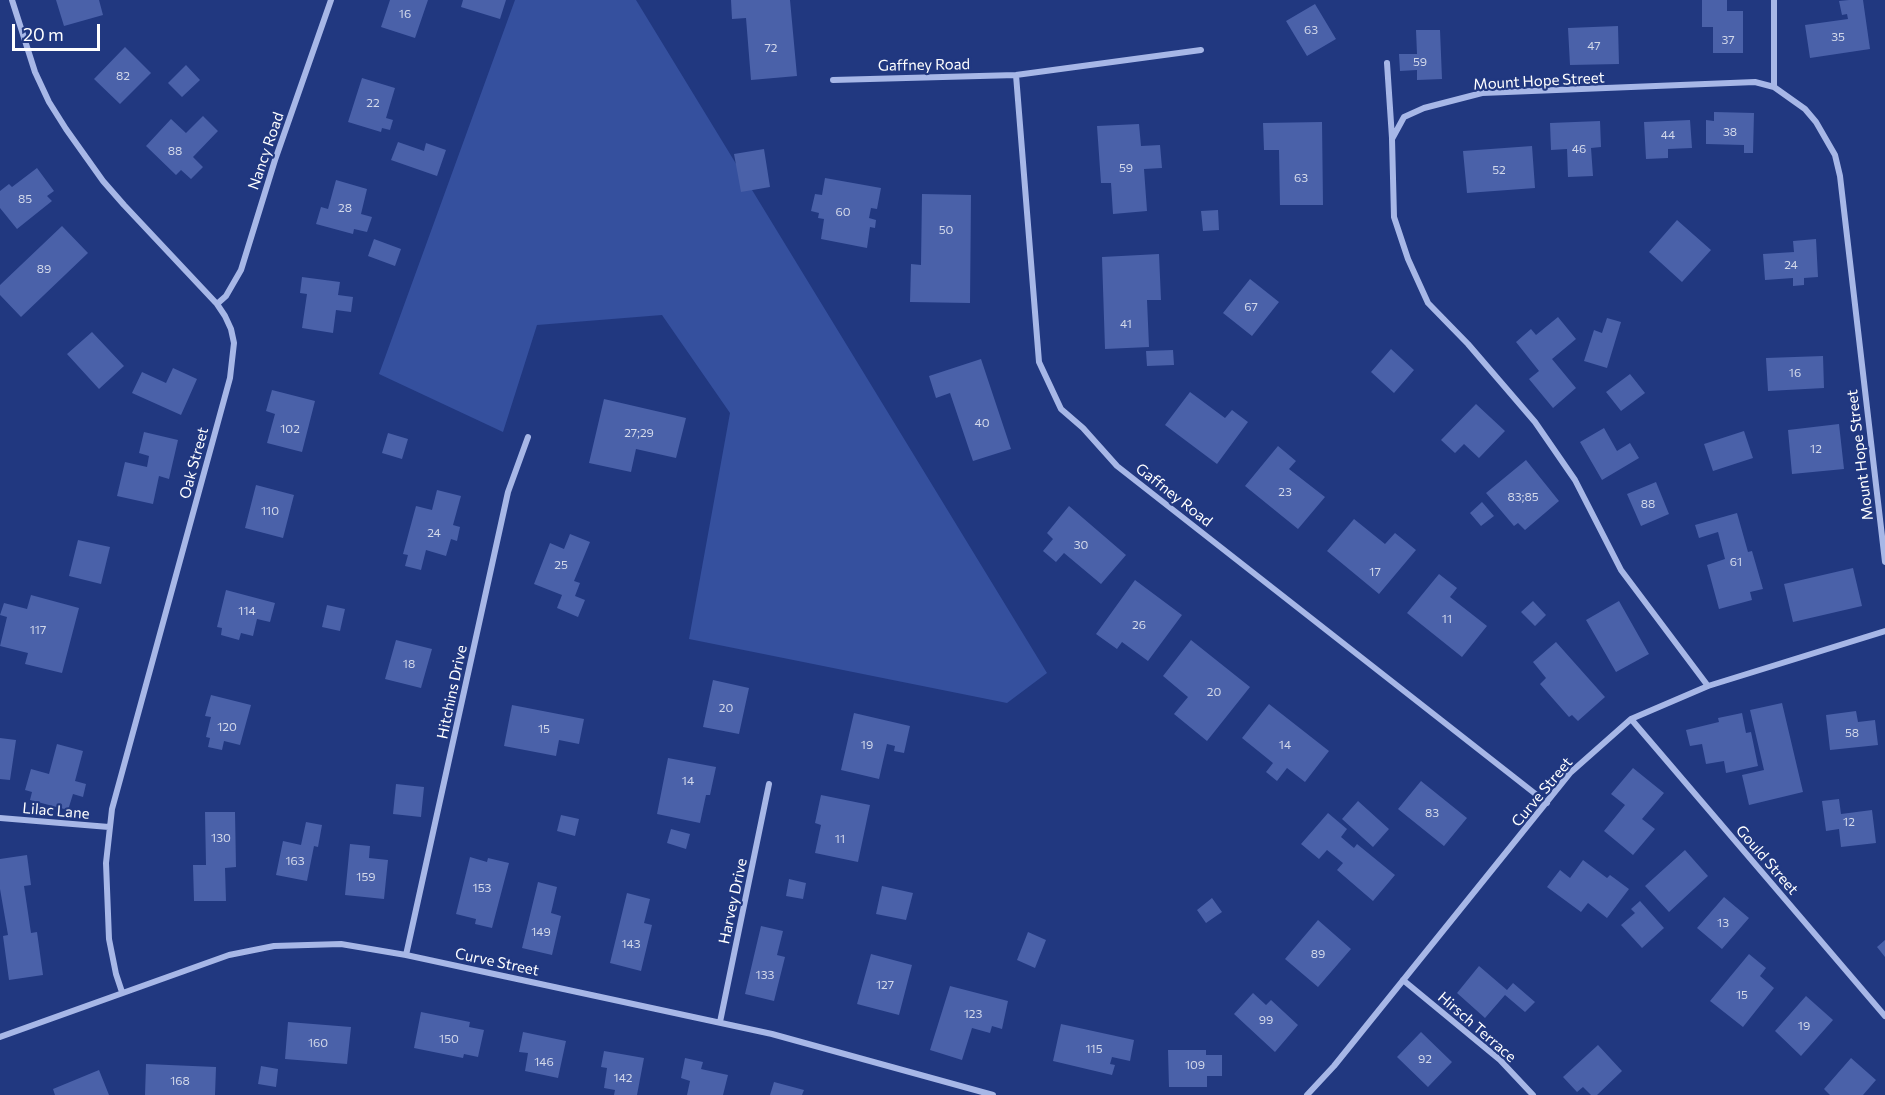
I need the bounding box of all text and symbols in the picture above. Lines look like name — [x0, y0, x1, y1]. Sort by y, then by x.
house number: 16 — [399, 7, 411, 21]
scale bar — [15, 12, 104, 50]
text: 20 m — [23, 23, 64, 45]
house number: 63 — [1304, 23, 1318, 37]
house number: 35 — [1831, 30, 1845, 44]
house number: 37 — [1721, 33, 1735, 47]
house number: 47 — [1587, 39, 1601, 53]
house number: 72 — [765, 41, 777, 55]
street label: Gaffney Road — [878, 55, 970, 75]
house number: 59 — [1413, 55, 1427, 69]
house number: 82 — [116, 69, 130, 83]
street label: Mount Hope Street — [1473, 69, 1605, 93]
house number: 22 — [366, 96, 380, 110]
street label: Nancy Road — [244, 110, 288, 192]
house number: 38 — [1723, 125, 1737, 139]
house number: 44 — [1661, 128, 1675, 142]
house number: 46 — [1572, 142, 1586, 156]
house number: 88 — [168, 144, 182, 158]
house number: 59 — [1119, 161, 1133, 175]
house number: 52 — [1492, 163, 1506, 177]
house number: 63 — [1294, 171, 1308, 185]
house number: 85 — [18, 192, 32, 206]
house number: 28 — [338, 201, 352, 215]
house number: 60 — [835, 205, 851, 219]
house number: 50 — [939, 223, 953, 237]
house number: 24 — [1784, 258, 1798, 272]
house number: 89 — [37, 262, 51, 276]
house number: 67 — [1244, 300, 1258, 314]
house number: 41 — [1120, 317, 1132, 331]
house number: 16 — [1789, 366, 1801, 380]
street label: Mount Hope Street — [1843, 389, 1877, 521]
house number: 40 — [974, 416, 990, 430]
house number: 102 — [280, 422, 300, 436]
street label: Oak Street — [176, 425, 212, 501]
house number: 27;29 — [624, 426, 654, 440]
house number: 12 — [1810, 442, 1822, 456]
street label: Gaffney Road — [1132, 459, 1216, 531]
house number: 23 — [1278, 485, 1292, 499]
house number: 83;85 — [1507, 490, 1539, 504]
house number: 88 — [1641, 497, 1655, 511]
house number: 110 — [261, 504, 279, 518]
house number: 24 — [427, 526, 441, 540]
house number: 30 — [1074, 538, 1088, 552]
house number: 61 — [1730, 555, 1742, 569]
house number: 25 — [554, 558, 568, 572]
house number: 17 — [1369, 565, 1381, 579]
house number: 114 — [238, 604, 256, 618]
house number: 11 — [1442, 612, 1452, 626]
house number: 26 — [1132, 618, 1146, 632]
house number: 117 — [30, 623, 46, 637]
street label: Hitchins Drive — [433, 643, 471, 741]
house number: 18 — [403, 657, 415, 671]
house number: 20 — [1207, 685, 1221, 699]
house number: 20 — [719, 701, 733, 715]
house number: 120 — [217, 720, 237, 734]
house number: 15 — [538, 722, 550, 736]
house number: 58 — [1845, 726, 1859, 740]
house number: 19 — [861, 738, 873, 752]
house number: 14 — [1279, 738, 1291, 752]
street label: Curve Street — [1508, 754, 1576, 830]
house number: 14 — [682, 774, 694, 788]
street label: Lilac Lane — [22, 799, 90, 823]
house number: 83 — [1425, 806, 1439, 820]
house number: 12 — [1843, 815, 1855, 829]
street label: Gould Street — [1732, 822, 1802, 898]
house number: 130 — [211, 831, 231, 845]
house number: 11 — [835, 832, 845, 846]
house number: 163 — [285, 854, 305, 868]
street label: Harvey Drive — [715, 857, 751, 945]
house number: 159 — [356, 870, 376, 884]
house number: 153 — [473, 881, 491, 895]
house number: 13 — [1717, 916, 1729, 930]
house number: 149 — [531, 925, 551, 939]
house number: 143 — [621, 937, 641, 951]
street label: Curve Street — [453, 944, 541, 980]
house number: 89 — [1311, 947, 1325, 961]
house number: 133 — [756, 968, 774, 982]
house number: 127 — [876, 978, 894, 992]
street label: Hirsch Terrace — [1434, 988, 1520, 1066]
house number: 15 — [1736, 988, 1748, 1002]
house number: 123 — [964, 1007, 982, 1021]
house number: 99 — [1259, 1013, 1273, 1027]
house number: 19 — [1798, 1019, 1810, 1033]
house number: 150 — [439, 1032, 459, 1046]
house number: 160 — [308, 1036, 328, 1050]
house number: 115 — [1085, 1042, 1103, 1056]
house number: 92 — [1418, 1052, 1432, 1066]
house number: 146 — [534, 1055, 554, 1069]
house number: 109 — [1185, 1058, 1205, 1072]
house number: 142 — [614, 1071, 632, 1085]
house number: 168 — [170, 1074, 190, 1088]

